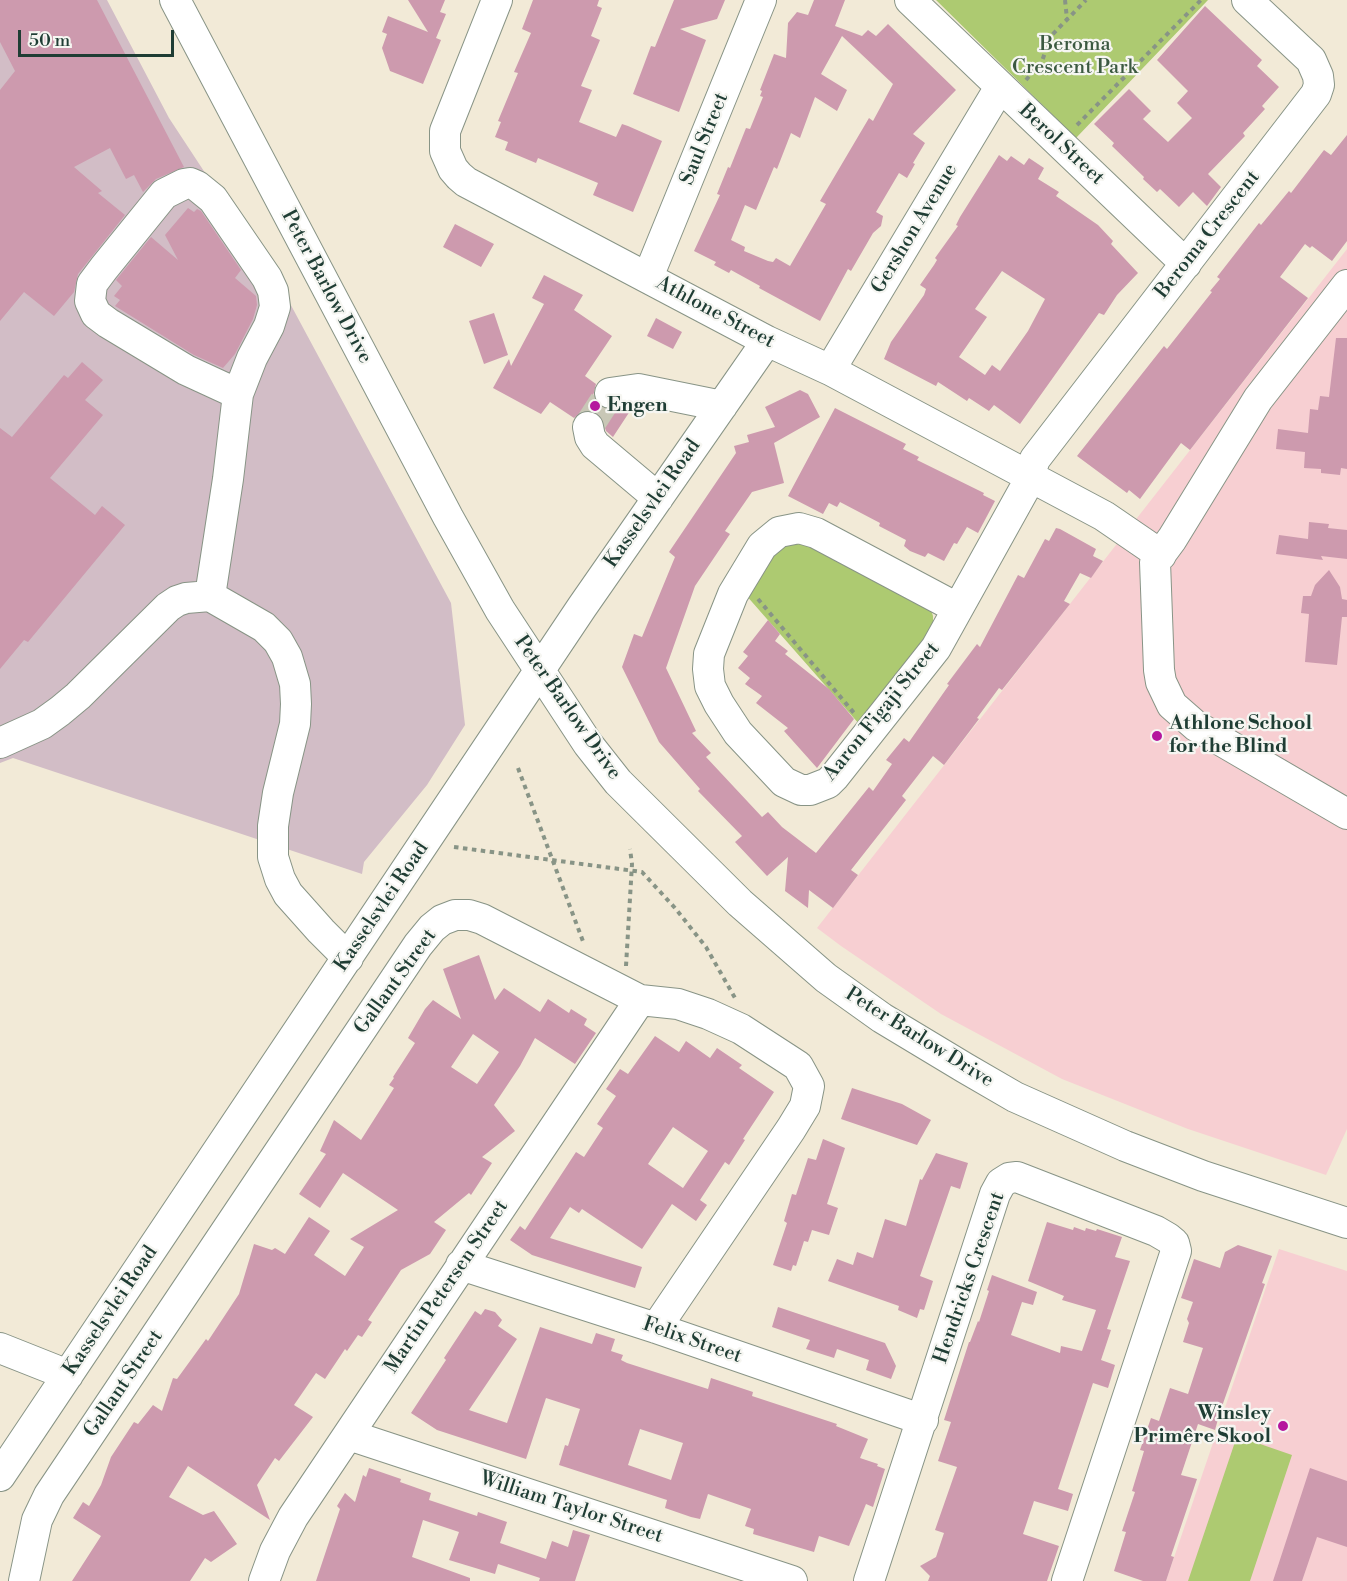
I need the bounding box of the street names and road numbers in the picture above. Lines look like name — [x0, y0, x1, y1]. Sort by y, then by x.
street label: Saul Street — [676, 89, 734, 189]
street label: Berol Street — [1013, 99, 1109, 191]
street label: Gershon Avenue — [867, 160, 963, 298]
street label: Beroma Crescent — [1151, 166, 1265, 304]
street label: Peter Barlow Drive — [275, 206, 377, 368]
street label: Athlone Street — [652, 272, 778, 354]
street label: Kasselsvlei Road — [600, 435, 706, 573]
street label: Peter Barlow Drive — [508, 631, 626, 785]
street label: Aaron Figaji Street — [819, 638, 945, 786]
street label: Kasselsvlei Road — [330, 838, 434, 976]
street label: Gallant Street — [350, 925, 442, 1039]
street label: Peter Barlow Drive — [840, 983, 998, 1093]
street label: Hendricks Crescent — [929, 1189, 1011, 1367]
street label: Martin Petersen Street — [380, 1196, 514, 1378]
street label: Kasselsvlei Road — [59, 1242, 163, 1380]
street label: Felix Street — [639, 1313, 745, 1369]
street label: Gallant Street — [79, 1326, 169, 1442]
street label: William Taylor Street — [476, 1467, 666, 1549]

